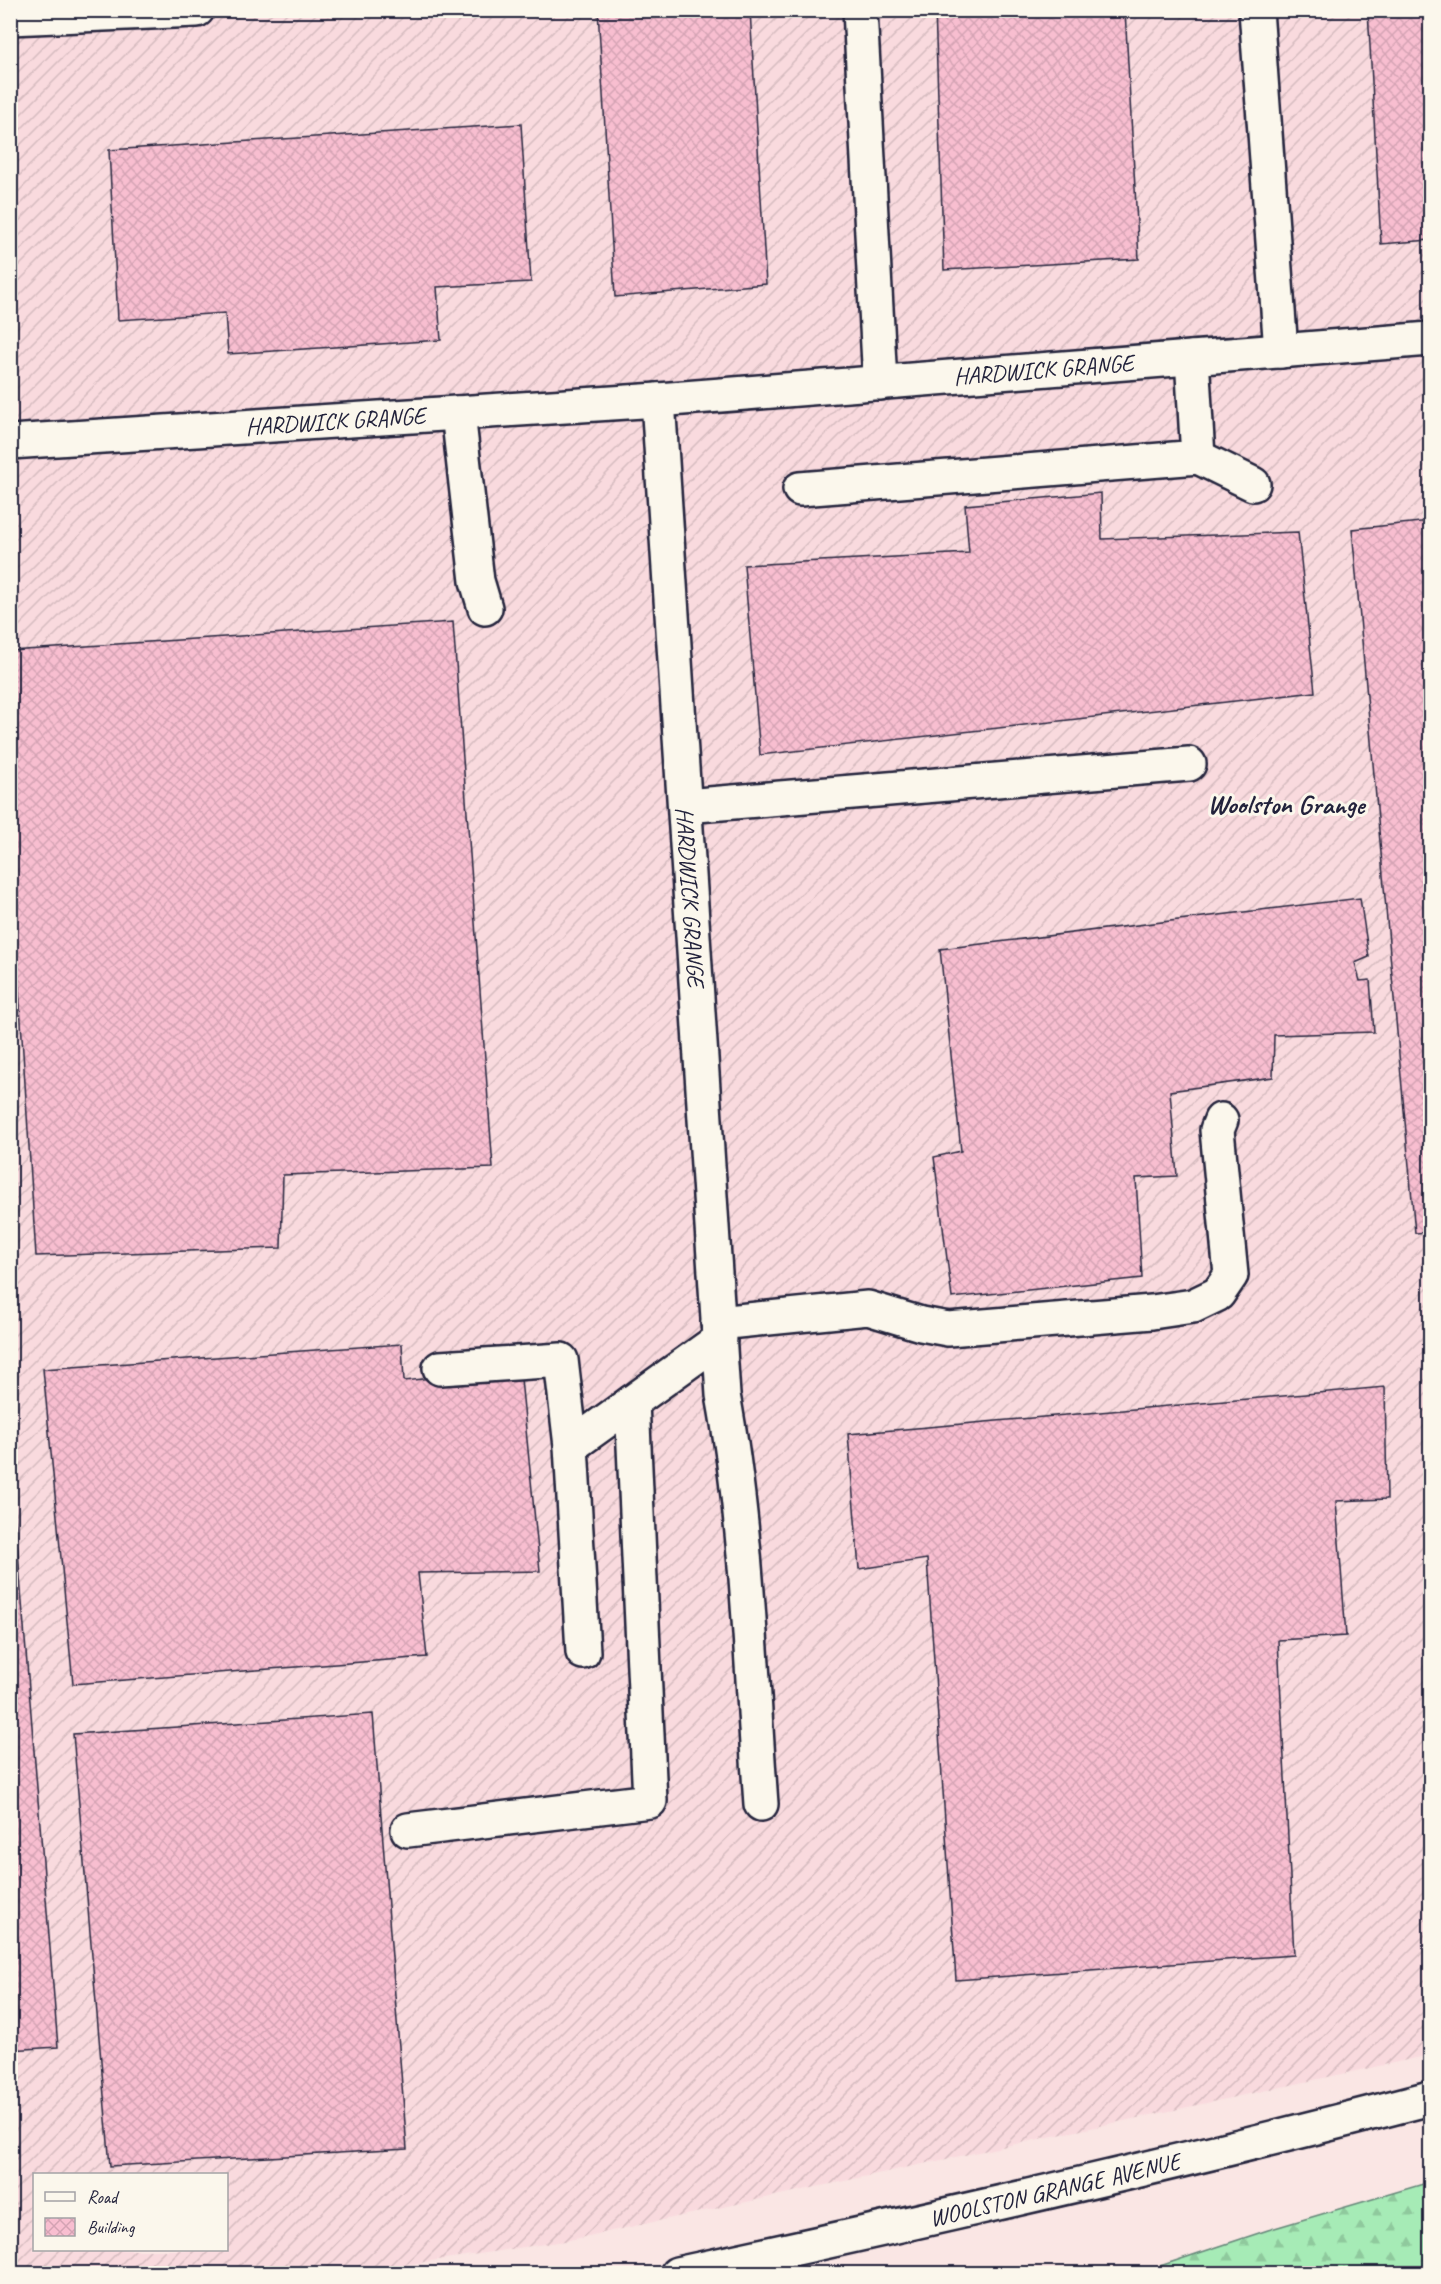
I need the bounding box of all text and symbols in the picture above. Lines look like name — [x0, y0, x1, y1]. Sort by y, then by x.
street label: HARDWICK GRANGE — [953, 347, 1138, 392]
street label: HARDWICK GRANGE — [245, 400, 429, 442]
district label: Woolston Grange — [1207, 787, 1367, 821]
street label: HARDWICK GRANGE — [670, 806, 712, 991]
street label: WOOLSTON GRANGE AVENUE — [926, 2145, 1186, 2233]
legend — [33, 2173, 228, 2251]
text: Road — [87, 2186, 120, 2208]
text: Building — [87, 2216, 136, 2238]

